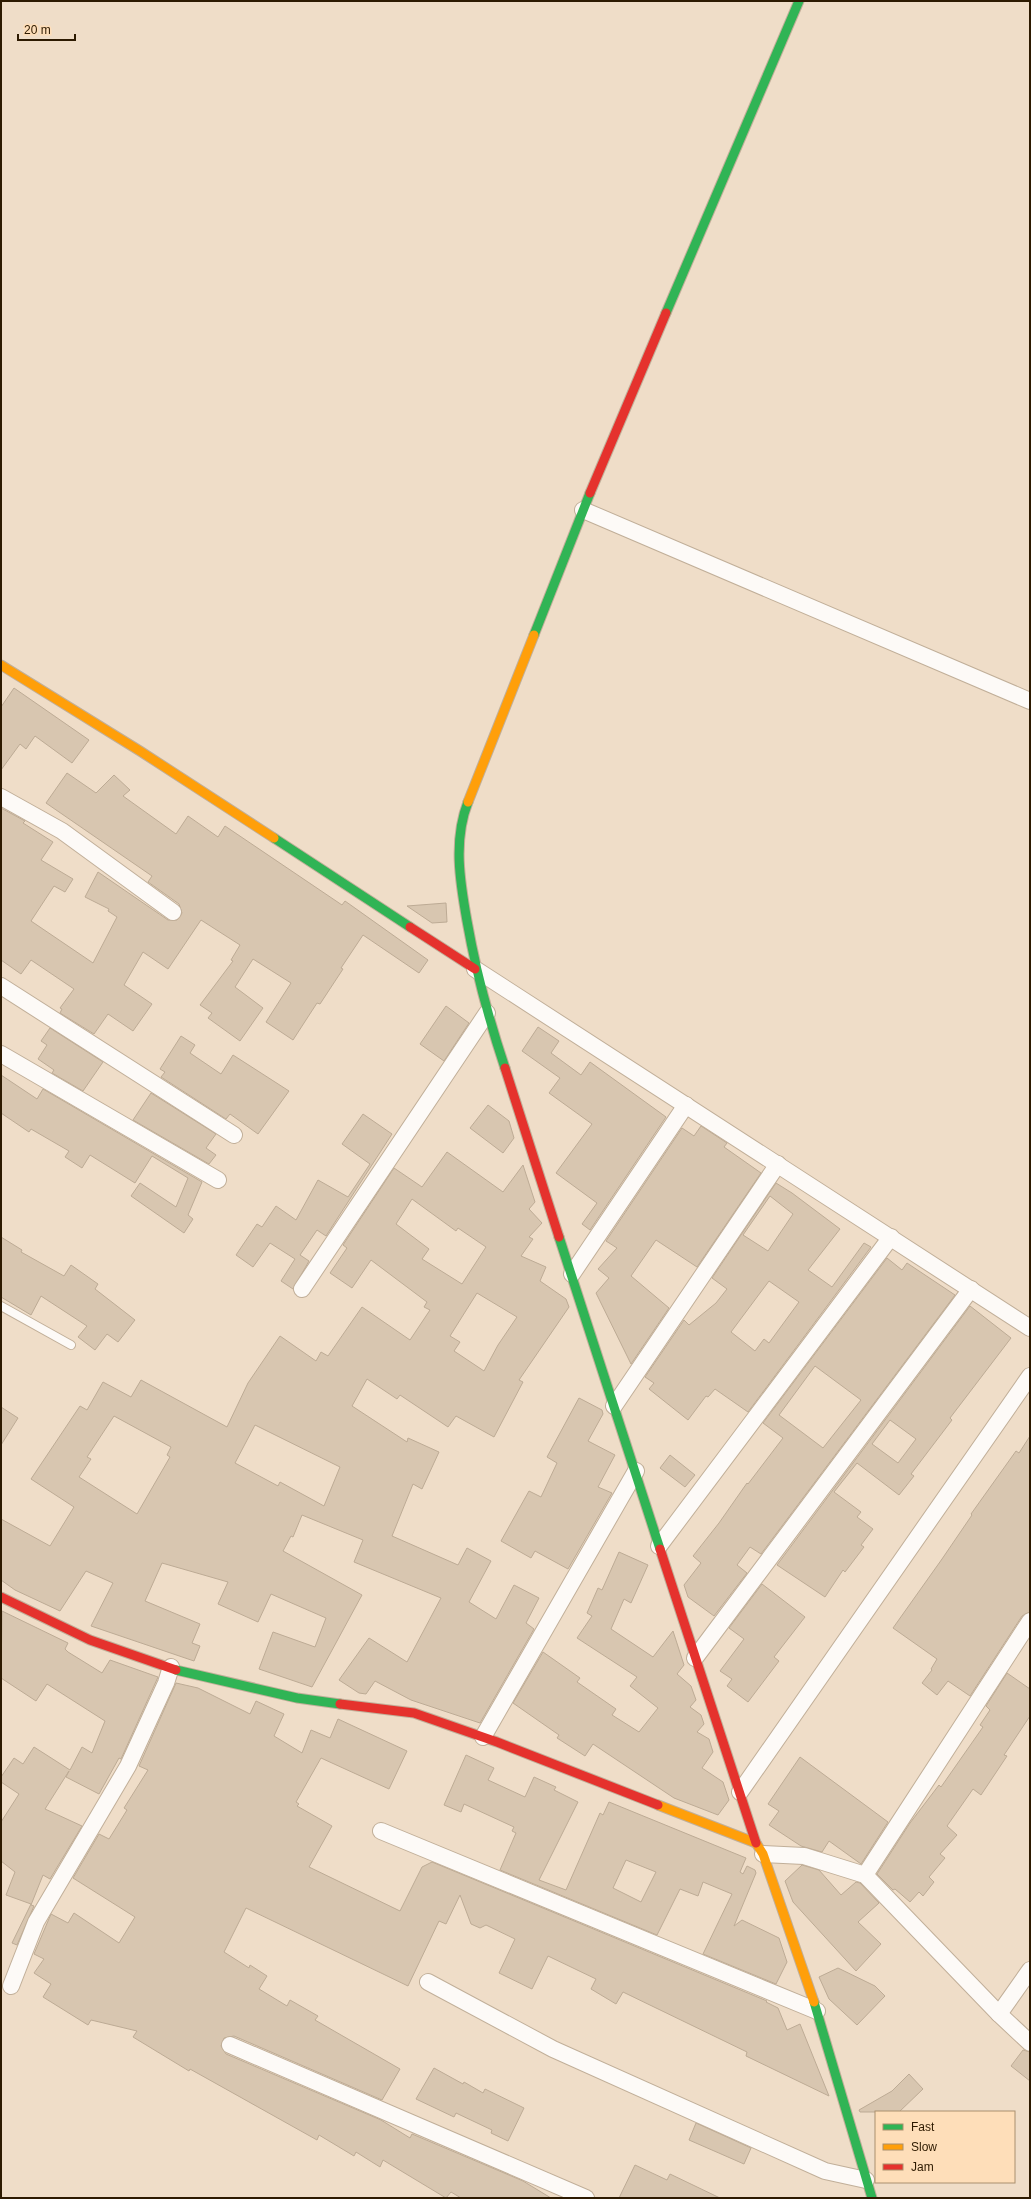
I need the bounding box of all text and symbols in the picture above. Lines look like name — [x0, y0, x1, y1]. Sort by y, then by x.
scale bar — [18, 16, 75, 42]
text: 20 m — [24, 23, 51, 37]
legend — [875, 2111, 1015, 2183]
text: Fast — [911, 2120, 935, 2134]
text: Slow — [911, 2140, 937, 2154]
text: Jam — [911, 2160, 934, 2174]

